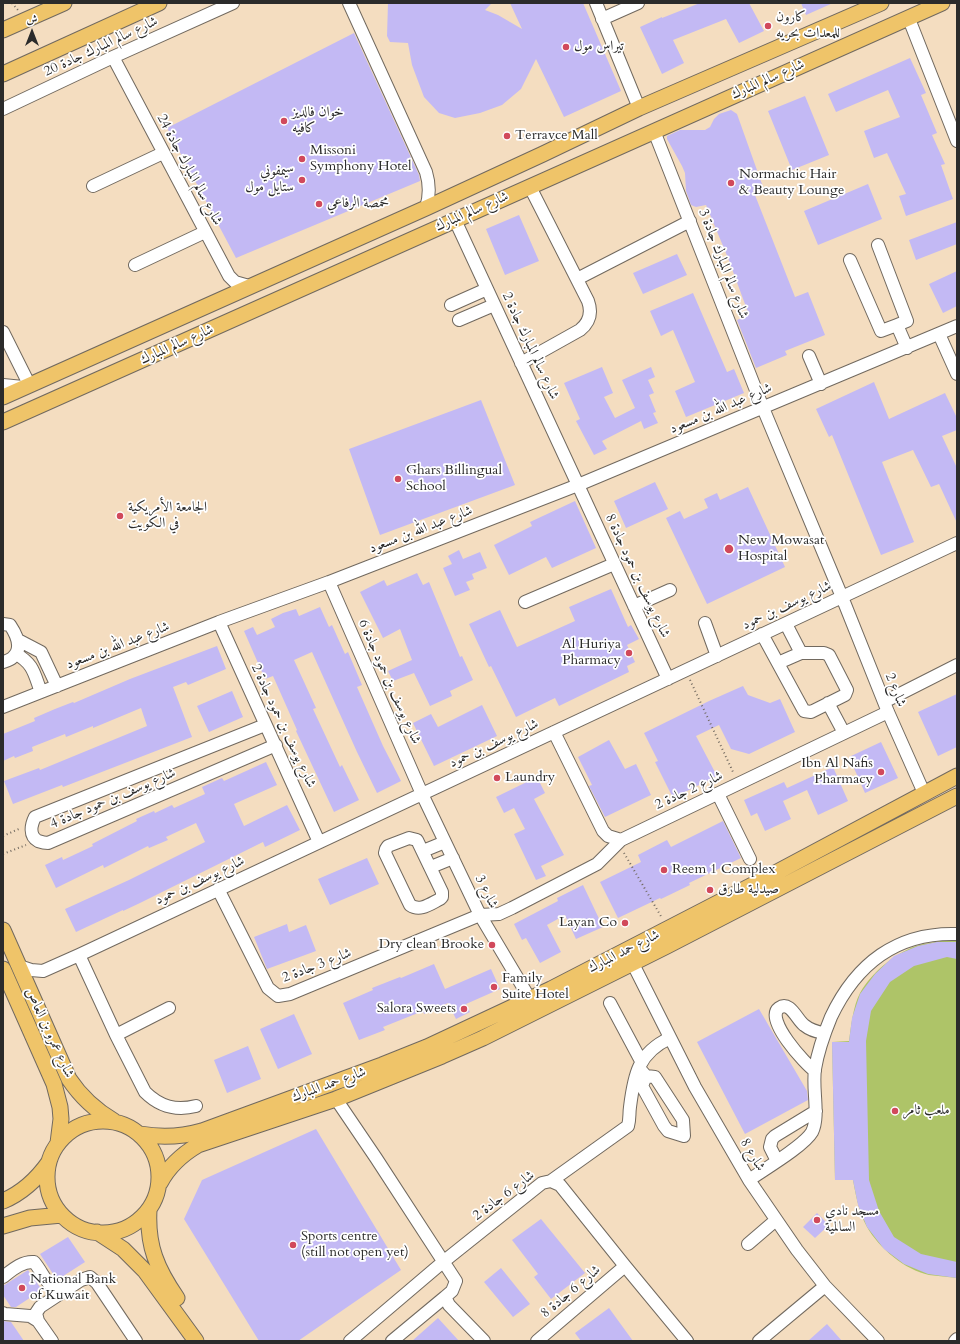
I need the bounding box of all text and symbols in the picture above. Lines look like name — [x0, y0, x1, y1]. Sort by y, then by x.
place label: کارون للمعدات بحریه — [776, 10, 840, 42]
north arrow — [12, 12, 52, 52]
text: ش — [27, 12, 37, 27]
street label: شارع سالم المبارك جادة 20 — [41, 13, 161, 81]
marker: کارون للمعدات بحریه — [763, 21, 773, 31]
place label: تيراس مول — [574, 39, 624, 55]
marker: تيراس مول — [561, 42, 571, 52]
street label: شارع سالم المبارك — [729, 56, 807, 104]
place label: خوان فالديز كافيه — [292, 105, 344, 138]
street label: شارع سالم المبارك جادة 24 — [153, 111, 225, 229]
marker: خوان فالديز كافيه — [279, 116, 289, 126]
place label: Terravce Mall — [515, 128, 598, 144]
marker: Terravce Mall — [502, 131, 512, 141]
place label: Missoni Symphony Hotel — [310, 143, 412, 176]
marker: Missoni Symphony Hotel — [297, 154, 307, 164]
place label: سيمفوني ستايل مول — [245, 164, 294, 196]
place label: Normachic Hair & Beauty Lounge — [739, 167, 844, 200]
marker: سيمفوني ستايل مول — [297, 175, 307, 185]
marker: Normachic Hair & Beauty Lounge — [726, 178, 736, 188]
street label: شارع سالم المبارك — [433, 188, 511, 236]
place label: محمصة الرفاعي — [327, 196, 389, 212]
marker: محمصة الرفاعي — [314, 199, 324, 209]
street label: شارع سالم المبارك جادة 3 — [694, 207, 752, 321]
street label: شارع سالم المبارك جادة 2 — [498, 290, 562, 402]
street label: شارع سالم المبارك — [138, 321, 216, 369]
street label: شارع عبد الله بن مسعود — [667, 380, 775, 438]
place label: Ghars Billingual School — [406, 463, 502, 496]
marker: Ghars Billingual School — [393, 474, 403, 484]
place label: الجامعة الأمريكية في الكويت — [128, 500, 207, 532]
street label: شارع عبد الله بن مسعود — [367, 503, 475, 557]
marker: الجامعة الأمريكية في الكويت — [115, 511, 125, 521]
street label: شارع يوسف بن حمود جادة 8 — [601, 511, 673, 641]
place label: New Mowasat Hospital — [738, 533, 824, 566]
marker: New Mowasat Hospital — [723, 543, 735, 555]
street label: شارع يوسف بن حمود — [740, 578, 834, 634]
street label: شارع يوسف بن حمود جادة 6 — [354, 617, 424, 747]
street label: شارع عبد الله بن مسعود — [64, 619, 172, 673]
place label: Al Huriya Pharmacy — [562, 637, 621, 670]
marker: Al Huriya Pharmacy — [624, 648, 634, 658]
street label: شارع يوسف بن حمود جادة 2 — [247, 661, 319, 791]
street label: شارع 2 — [881, 671, 909, 709]
street label: شارع يوسف بن حمود — [447, 716, 541, 772]
place label: Ibn Al Nafis Pharmacy — [801, 756, 873, 788]
street label: شارع يوسف بن حمود جادة 4 — [48, 765, 178, 833]
marker: Ibn Al Nafis Pharmacy — [876, 767, 886, 777]
street label: شارع 2 جادة 2 — [652, 768, 726, 814]
place label: Laundry — [505, 770, 555, 786]
marker: Laundry — [492, 773, 502, 783]
street label: شارع يوسف بن حمود — [153, 853, 247, 909]
place label: Reem 1 Complex — [672, 862, 775, 878]
marker: Reem 1 Complex — [659, 865, 669, 875]
street label: شارع 3 — [471, 872, 501, 912]
place label: صيدلية طارق — [718, 882, 779, 898]
marker: صيدلية طارق — [705, 885, 715, 895]
place label: Layan Co — [559, 915, 617, 931]
marker: Layan Co — [620, 918, 630, 928]
street label: شارع حمد المبارك — [585, 927, 663, 977]
place label: Dry clean Brooke — [379, 937, 484, 953]
marker: Dry clean Brooke — [487, 940, 497, 950]
street label: شارع 3 جادة 2 — [280, 945, 354, 987]
place label: Family Suite Hotel — [502, 971, 569, 1004]
marker: Family Suite Hotel — [489, 982, 499, 992]
street label: شارع عمرو بن العاص — [21, 985, 77, 1081]
place label: Salora Sweets — [377, 1001, 456, 1017]
marker: Salora Sweets — [459, 1004, 469, 1014]
street label: شارع حمد المبارك — [289, 1064, 369, 1106]
place label: ملعب ثامر — [903, 1103, 950, 1119]
marker: ملعب ثامر — [890, 1106, 900, 1116]
street label: شارع 8 — [736, 1136, 768, 1174]
street label: شارع 6 جادة 2 — [470, 1167, 538, 1225]
place label: مسجد نادي السالمية — [825, 1204, 879, 1236]
marker: مسجد نادي السالمية — [812, 1215, 822, 1225]
place label: Sports centre (still not open yet) — [301, 1229, 409, 1262]
marker: Sports centre (still not open yet) — [288, 1240, 298, 1250]
street label: شارع 6 جادة 8 — [538, 1262, 604, 1322]
place label: National Bank of Kuwait — [30, 1272, 116, 1304]
marker: National Bank of Kuwait — [17, 1283, 27, 1293]

